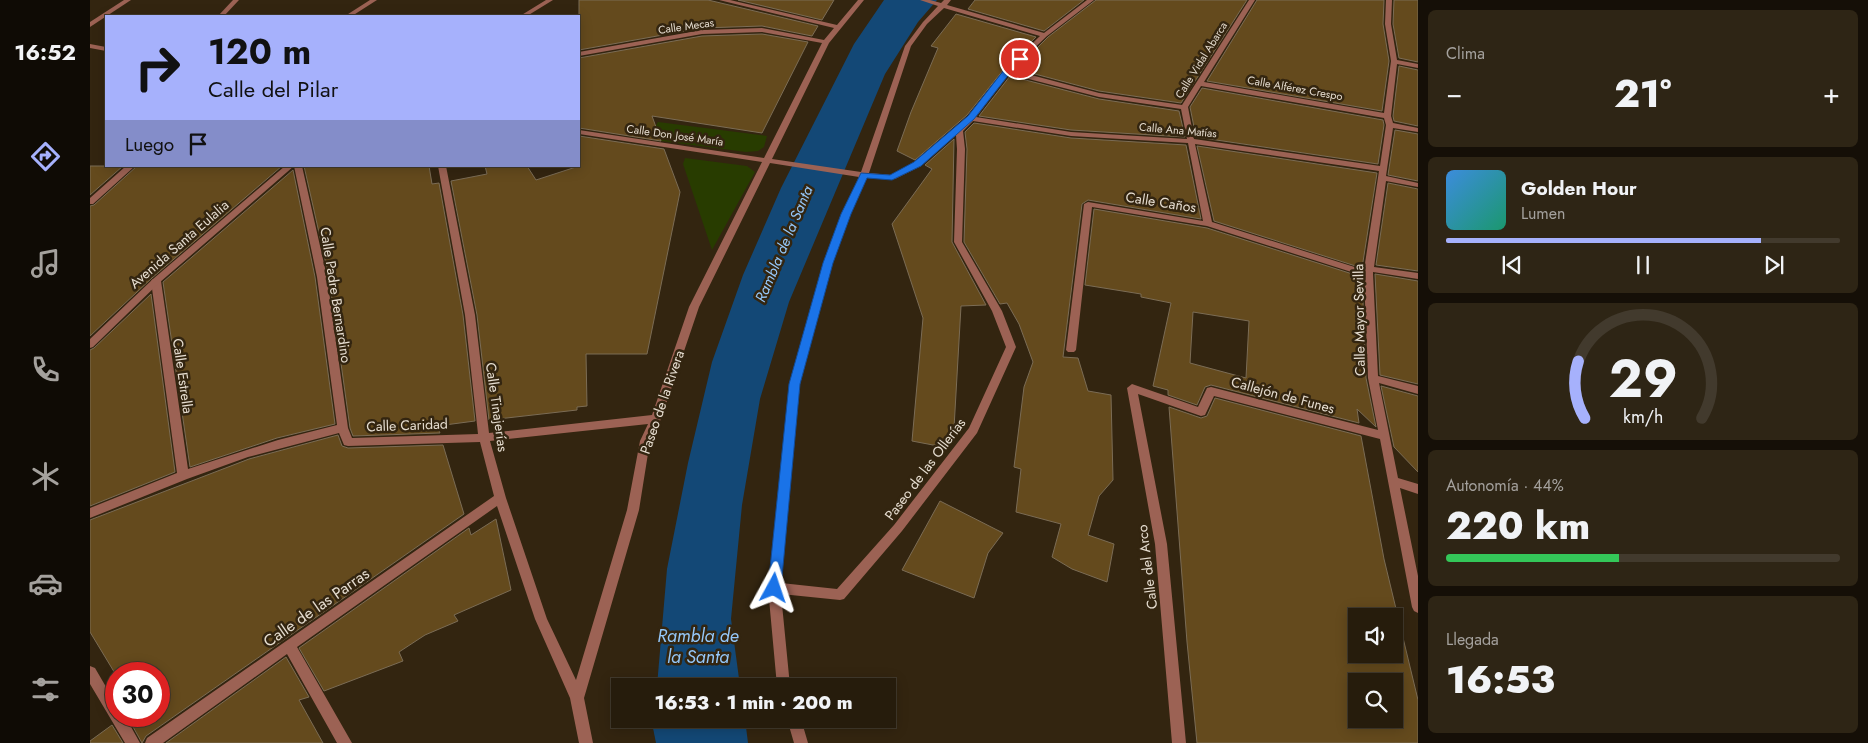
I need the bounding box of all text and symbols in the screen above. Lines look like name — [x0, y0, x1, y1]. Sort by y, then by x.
street label: Calle Mecas — [657, 14, 716, 38]
street label: Calle Vidal Abarca — [1171, 19, 1231, 101]
text: 120 m — [208, 27, 311, 77]
icon: right — [125, 35, 190, 100]
text: 16:52 — [14, 36, 76, 68]
pin — [999, 38, 1041, 80]
text: Clima — [1446, 42, 1485, 65]
icon: arrive — [1006, 45, 1034, 73]
text: 21° — [1614, 66, 1671, 121]
street label: Calle Alférez Crespo — [1246, 72, 1344, 104]
text: Calle del Pilar — [208, 73, 338, 105]
text: − — [1446, 73, 1463, 114]
text: + — [1823, 73, 1840, 114]
street label: Calle Ana Matías — [1138, 119, 1218, 141]
street label: Calle Don José María — [626, 120, 724, 150]
icon: arrive — [184, 130, 212, 158]
text: Luego — [125, 131, 174, 158]
icon: directions — [28, 139, 63, 174]
text: Golden Hour — [1521, 175, 1637, 202]
water label: Rambla de la Santa — [750, 182, 819, 306]
street label: Calle Caños — [1124, 187, 1198, 217]
street label: Avenida Santa Eulalia — [125, 195, 233, 293]
text: Lumen — [1521, 202, 1565, 225]
street label: Calle Padre Bernardino — [315, 226, 357, 365]
icon: music — [28, 246, 63, 281]
icon: previous — [1498, 251, 1526, 279]
icon: pause — [1629, 251, 1657, 279]
icon: next — [1760, 251, 1788, 279]
street label: Calle Mayor Sevilla — [1348, 264, 1370, 376]
street label: Calle Estrella — [168, 337, 198, 415]
text: 29 — [1609, 341, 1677, 417]
street label: Paseo de la Rivera — [635, 347, 689, 457]
icon: phone — [28, 352, 63, 387]
street label: Calle Tinajerías — [481, 361, 513, 453]
street label: Callejón de Funes — [1229, 372, 1337, 419]
text: km/h — [1623, 404, 1663, 430]
street label: Paseo de las Ollerías — [880, 413, 970, 524]
street label: Calle Caridad — [366, 414, 448, 436]
icon: climate — [28, 459, 63, 494]
text: Autonomía · 44% — [1446, 474, 1564, 497]
text: 220 km — [1446, 498, 1590, 553]
street label: Calle del Arco — [1132, 523, 1162, 610]
position arrow — [747, 561, 799, 613]
street label: Calle de las Parras — [259, 562, 374, 653]
icon: car — [28, 566, 63, 601]
map controls — [1348, 608, 1403, 728]
button: sound — [1348, 608, 1403, 663]
water label: Rambla de la Santa — [657, 623, 739, 670]
text: Llegada — [1446, 628, 1499, 651]
text: 16:53 — [1446, 652, 1555, 707]
speed limit sign: 30 — [105, 662, 170, 727]
icon: filters — [28, 672, 63, 707]
button: search — [1348, 673, 1403, 728]
text: 16:53 · 1 min · 200 m — [654, 689, 853, 716]

